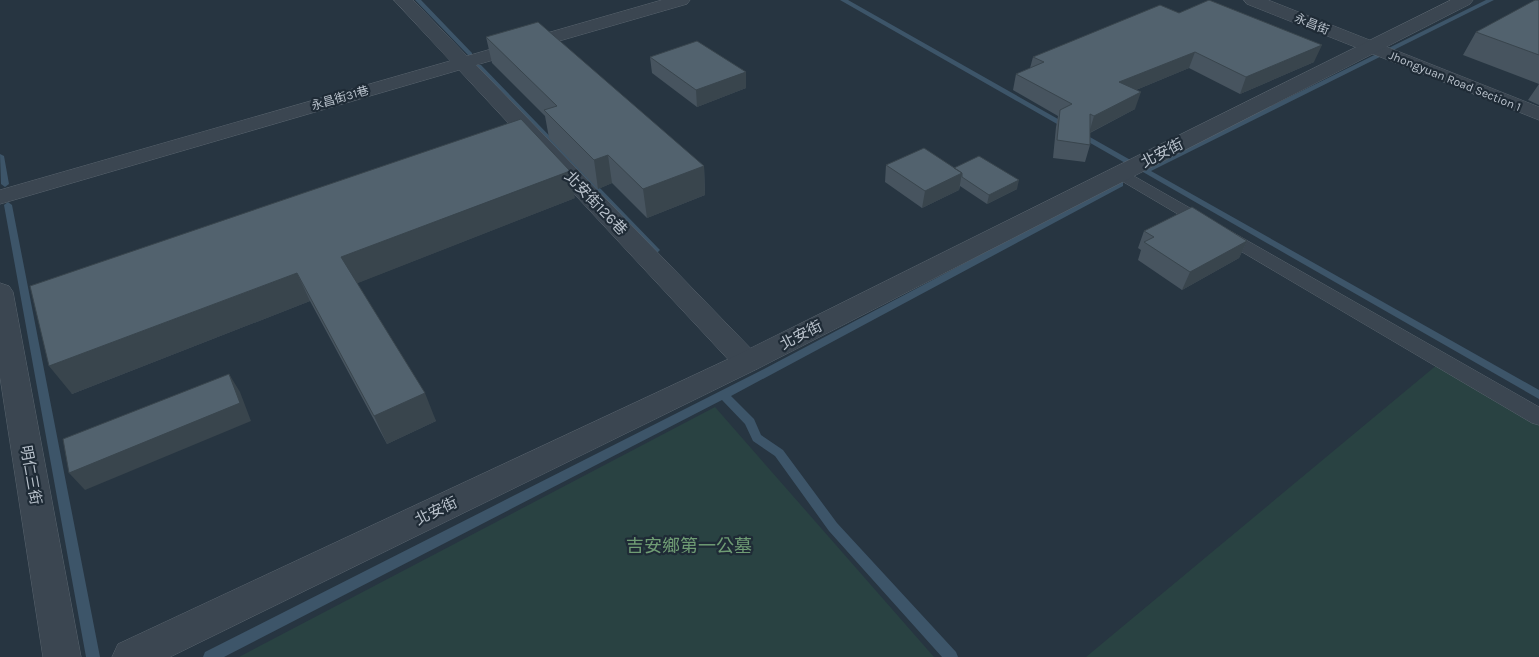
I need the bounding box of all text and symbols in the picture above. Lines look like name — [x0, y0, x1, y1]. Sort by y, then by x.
street label: 永昌街 — [1293, 11, 1331, 37]
street label: Jhongyuan Road Section 1 — [1387, 48, 1523, 114]
street label: 永昌街31巷 — [310, 83, 370, 113]
street label: 北安街 — [1138, 135, 1186, 171]
street label: 北安街126巷 — [561, 167, 631, 239]
street label: 北安街 — [777, 317, 825, 353]
street label: 明仁三街 — [17, 444, 45, 506]
street label: 北安街 — [412, 493, 460, 529]
park label: 吉安鄉第一公墓 — [626, 535, 752, 557]

